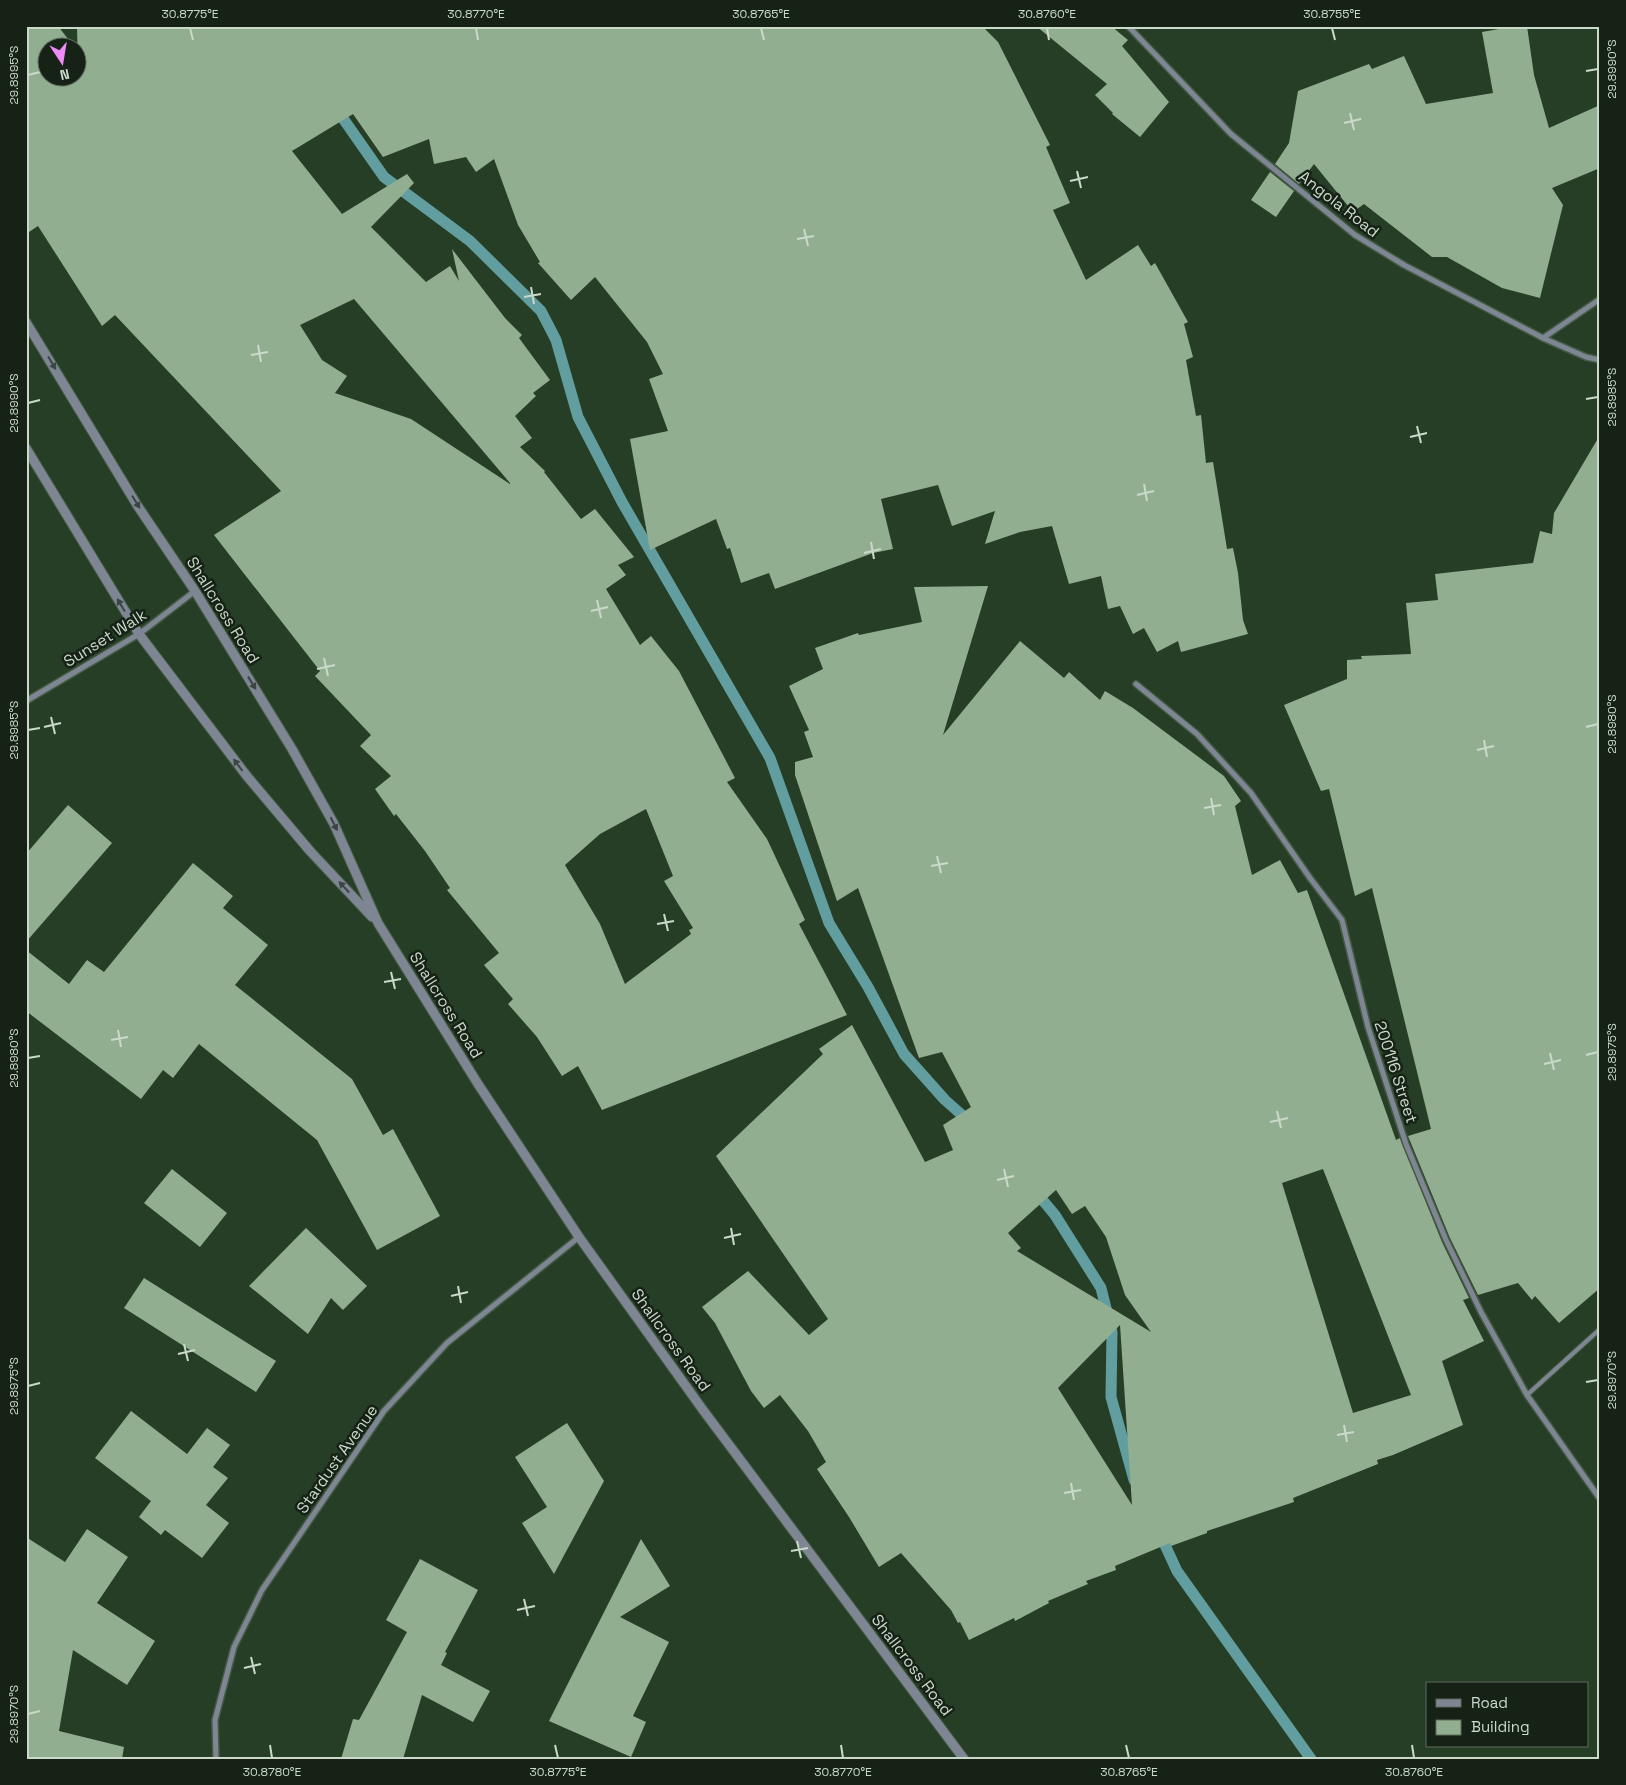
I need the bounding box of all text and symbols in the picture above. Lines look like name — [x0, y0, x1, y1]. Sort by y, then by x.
text: 30.8775°E — [161, 6, 219, 22]
text: 30.8770°E — [447, 6, 505, 22]
text: 30.8765°E — [732, 6, 790, 22]
text: 30.8760°E — [1018, 6, 1076, 22]
text: 30.8755°E — [1303, 6, 1361, 22]
north arrow — [38, 38, 88, 88]
text: 29.8990°S — [1604, 39, 1620, 99]
text: 29.8995°S — [6, 46, 22, 104]
text: N — [58, 65, 71, 84]
street label: Angola Road — [1294, 166, 1384, 242]
one-way arrow — [47, 357, 56, 370]
text: 29.8985°S — [1604, 368, 1620, 426]
text: 29.8990°S — [6, 373, 22, 433]
one-way arrow — [131, 496, 140, 509]
street label: Shallcross Road — [182, 553, 264, 667]
one-way arrow — [117, 599, 126, 612]
street label: Sunset Walk — [60, 604, 151, 672]
one-way arrow — [247, 677, 256, 690]
text: 29.8980°S — [1604, 694, 1620, 754]
text: 29.8985°S — [6, 701, 22, 759]
one-way arrow — [233, 758, 243, 771]
one-way arrow — [330, 816, 338, 831]
one-way arrow — [338, 882, 350, 894]
street label: Shallcross Road — [405, 948, 487, 1062]
street label: 200116 Street — [1370, 1018, 1422, 1126]
text: 29.8975°S — [1604, 1023, 1620, 1081]
text: 29.8980°S — [6, 1028, 22, 1088]
street label: Shallcross Road — [627, 1284, 715, 1396]
text: 29.8970°S — [1604, 1351, 1620, 1409]
text: 29.8975°S — [6, 1357, 22, 1415]
street label: Stardust Avenue — [292, 1400, 382, 1518]
street label: Shallcross Road — [867, 1610, 957, 1720]
legend — [1426, 1682, 1588, 1748]
text: 29.8970°S — [6, 1685, 22, 1743]
text: Road — [1471, 1693, 1508, 1712]
text: Building — [1471, 1717, 1530, 1736]
text: 30.8780°E — [243, 1764, 301, 1780]
text: 30.8775°E — [529, 1764, 587, 1780]
text: 30.8770°E — [814, 1764, 872, 1780]
text: 30.8765°E — [1100, 1764, 1158, 1780]
text: 30.8760°E — [1385, 1764, 1443, 1780]

